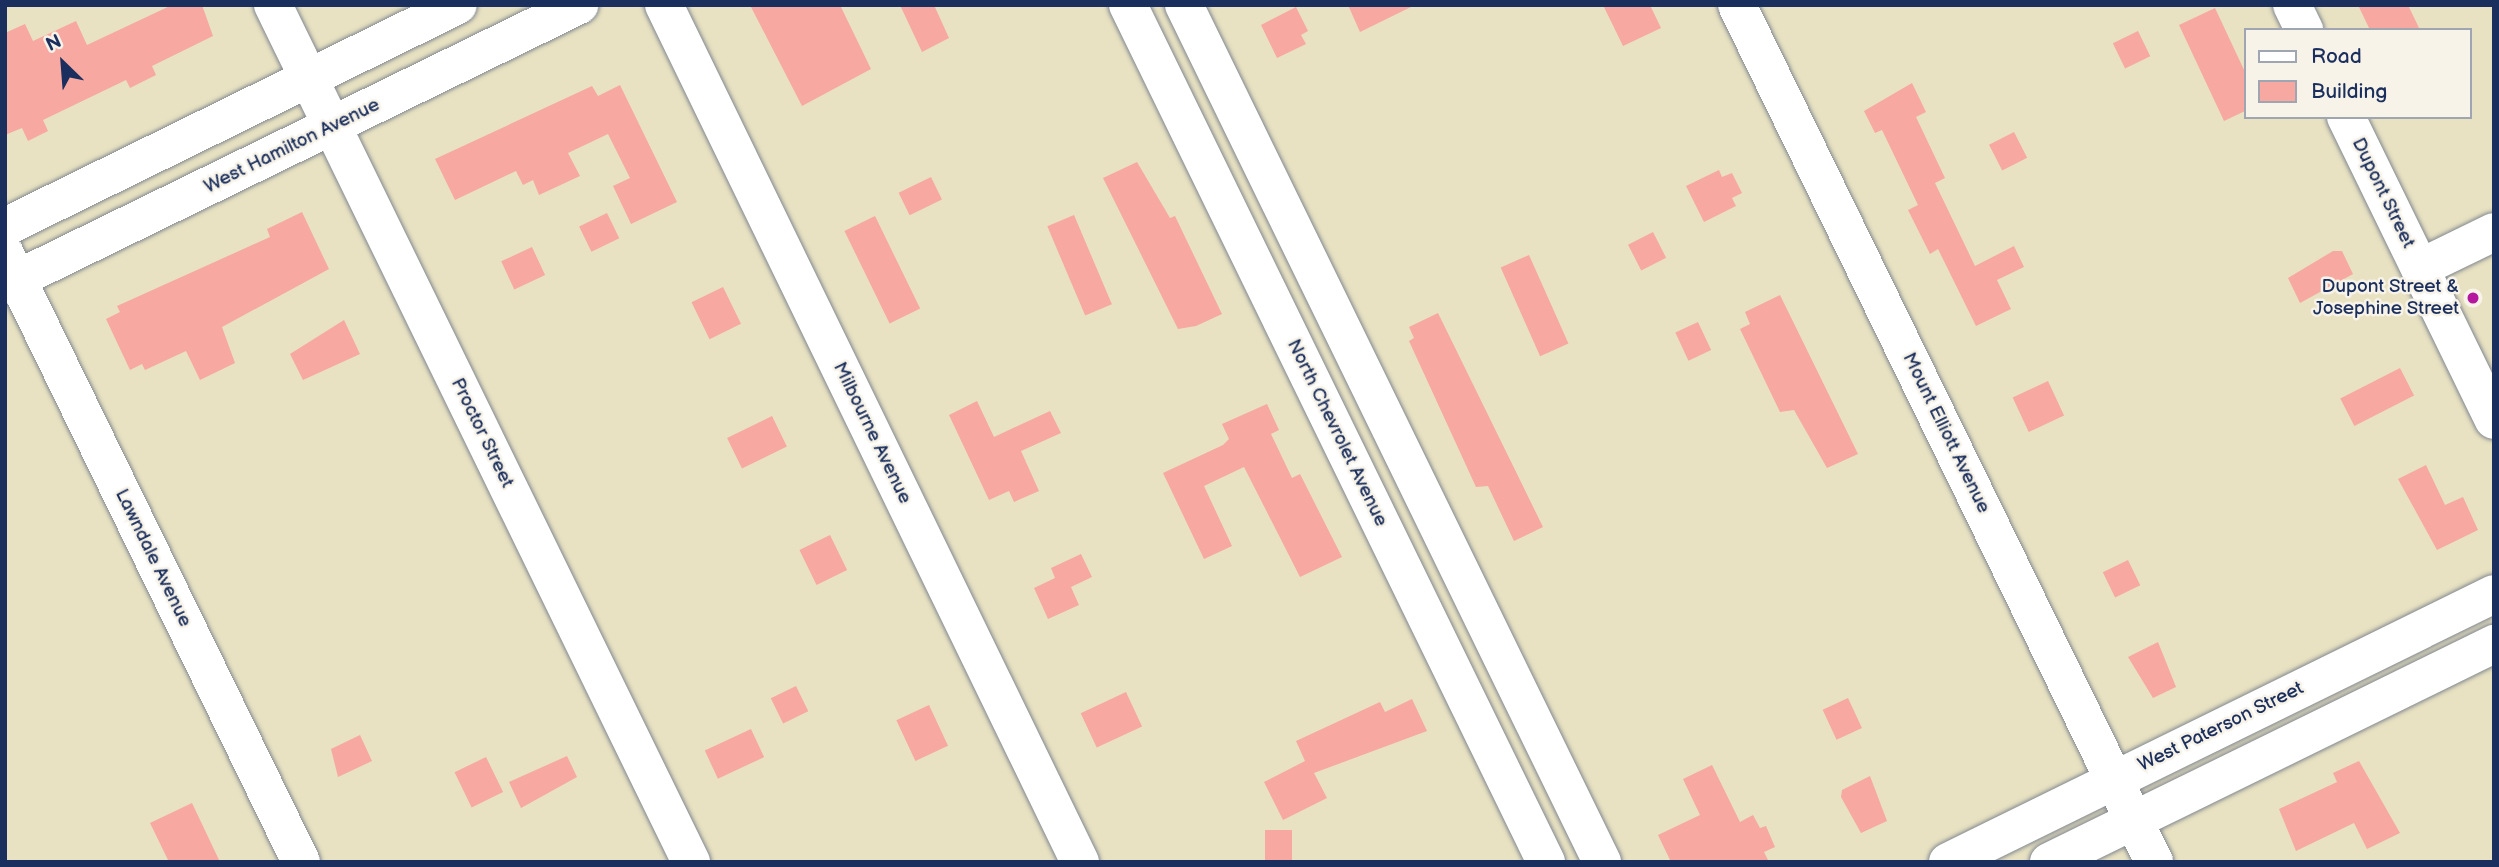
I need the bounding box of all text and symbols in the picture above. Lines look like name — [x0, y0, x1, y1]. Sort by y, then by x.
north arrow — [28, 28, 98, 98]
legend — [2244, 28, 2471, 119]
text: N — [43, 30, 65, 57]
text: Road — [2311, 44, 2362, 69]
text: Building — [2311, 79, 2387, 104]
street label: West Hamilton Avenue — [200, 94, 384, 198]
street label: Dupont Street — [2346, 134, 2420, 252]
place label: Dupont Street & Josephine Street — [2313, 276, 2459, 320]
marker: Dupont Street & Josephine Street — [2465, 290, 2481, 306]
street label: North Chevrolet Avenue — [1282, 336, 1392, 530]
street label: Mount Elliott Avenue — [1897, 349, 1995, 517]
street label: Milbourne Avenue — [828, 358, 916, 508]
street label: Proctor Street — [446, 374, 518, 492]
street label: Lawndale Avenue — [110, 485, 196, 631]
street label: West Paterson Street — [2134, 677, 2308, 777]

